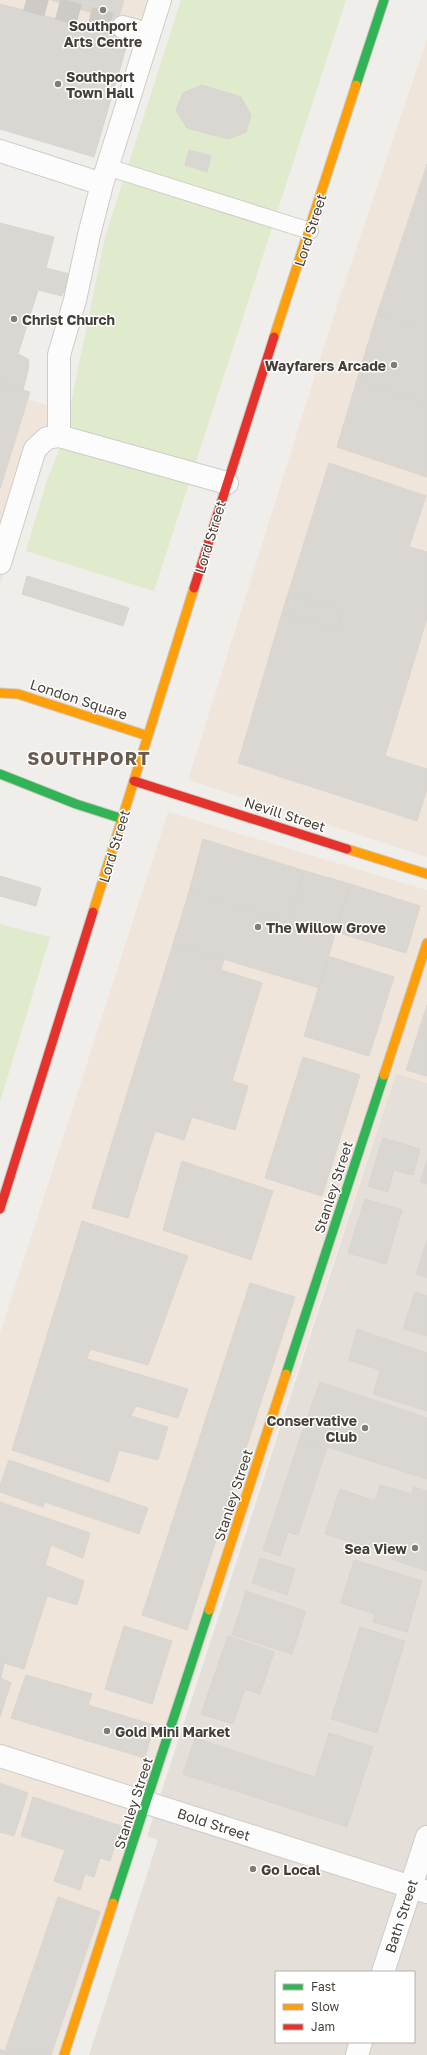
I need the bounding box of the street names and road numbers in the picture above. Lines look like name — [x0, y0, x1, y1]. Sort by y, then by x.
street label: Lord Street — [290, 192, 330, 268]
street label: Lord Street — [191, 499, 229, 575]
street label: London Square — [28, 675, 130, 723]
street label: Nevill Street — [242, 793, 328, 835]
street label: Lord Street — [95, 808, 133, 884]
street label: Stanley Street — [310, 1139, 356, 1235]
street label: Stanley Street — [210, 1447, 256, 1543]
street label: Stanley Street — [110, 1755, 156, 1851]
street label: Bold Street — [175, 1804, 253, 1844]
street label: Bath Street — [381, 1877, 421, 1955]

